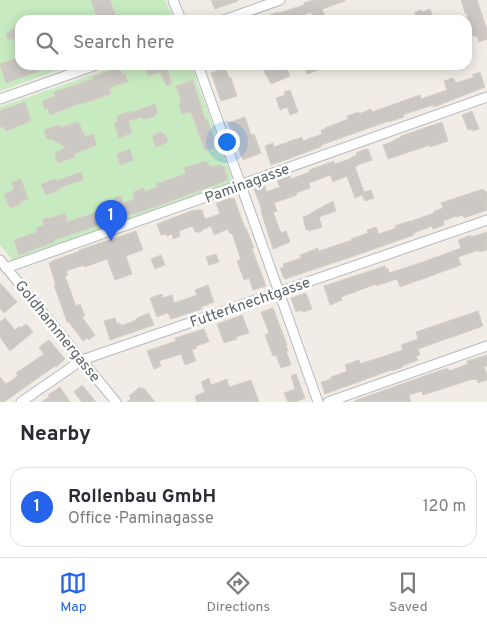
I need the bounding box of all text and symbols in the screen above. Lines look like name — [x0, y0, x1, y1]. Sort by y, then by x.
search box — [15, 15, 472, 70]
icon: search — [33, 29, 61, 57]
text: Search here — [73, 31, 175, 55]
your location — [214, 129, 240, 155]
street label: Paminagasse — [203, 160, 292, 209]
pin: 1 — [95, 200, 127, 241]
street label: Futterknechtgasse — [188, 274, 313, 333]
street label: Goldhammergasse — [10, 277, 104, 387]
text: Nearby — [20, 421, 91, 448]
text: Rollenbau GmbH — [68, 485, 216, 509]
text: 1 — [34, 497, 40, 517]
text: 120 m — [423, 497, 466, 517]
text: Office · Paminagasse — [68, 509, 214, 529]
tab: Map — [59, 569, 87, 616]
tab: Directions — [206, 569, 270, 616]
tab: Saved — [389, 569, 428, 616]

